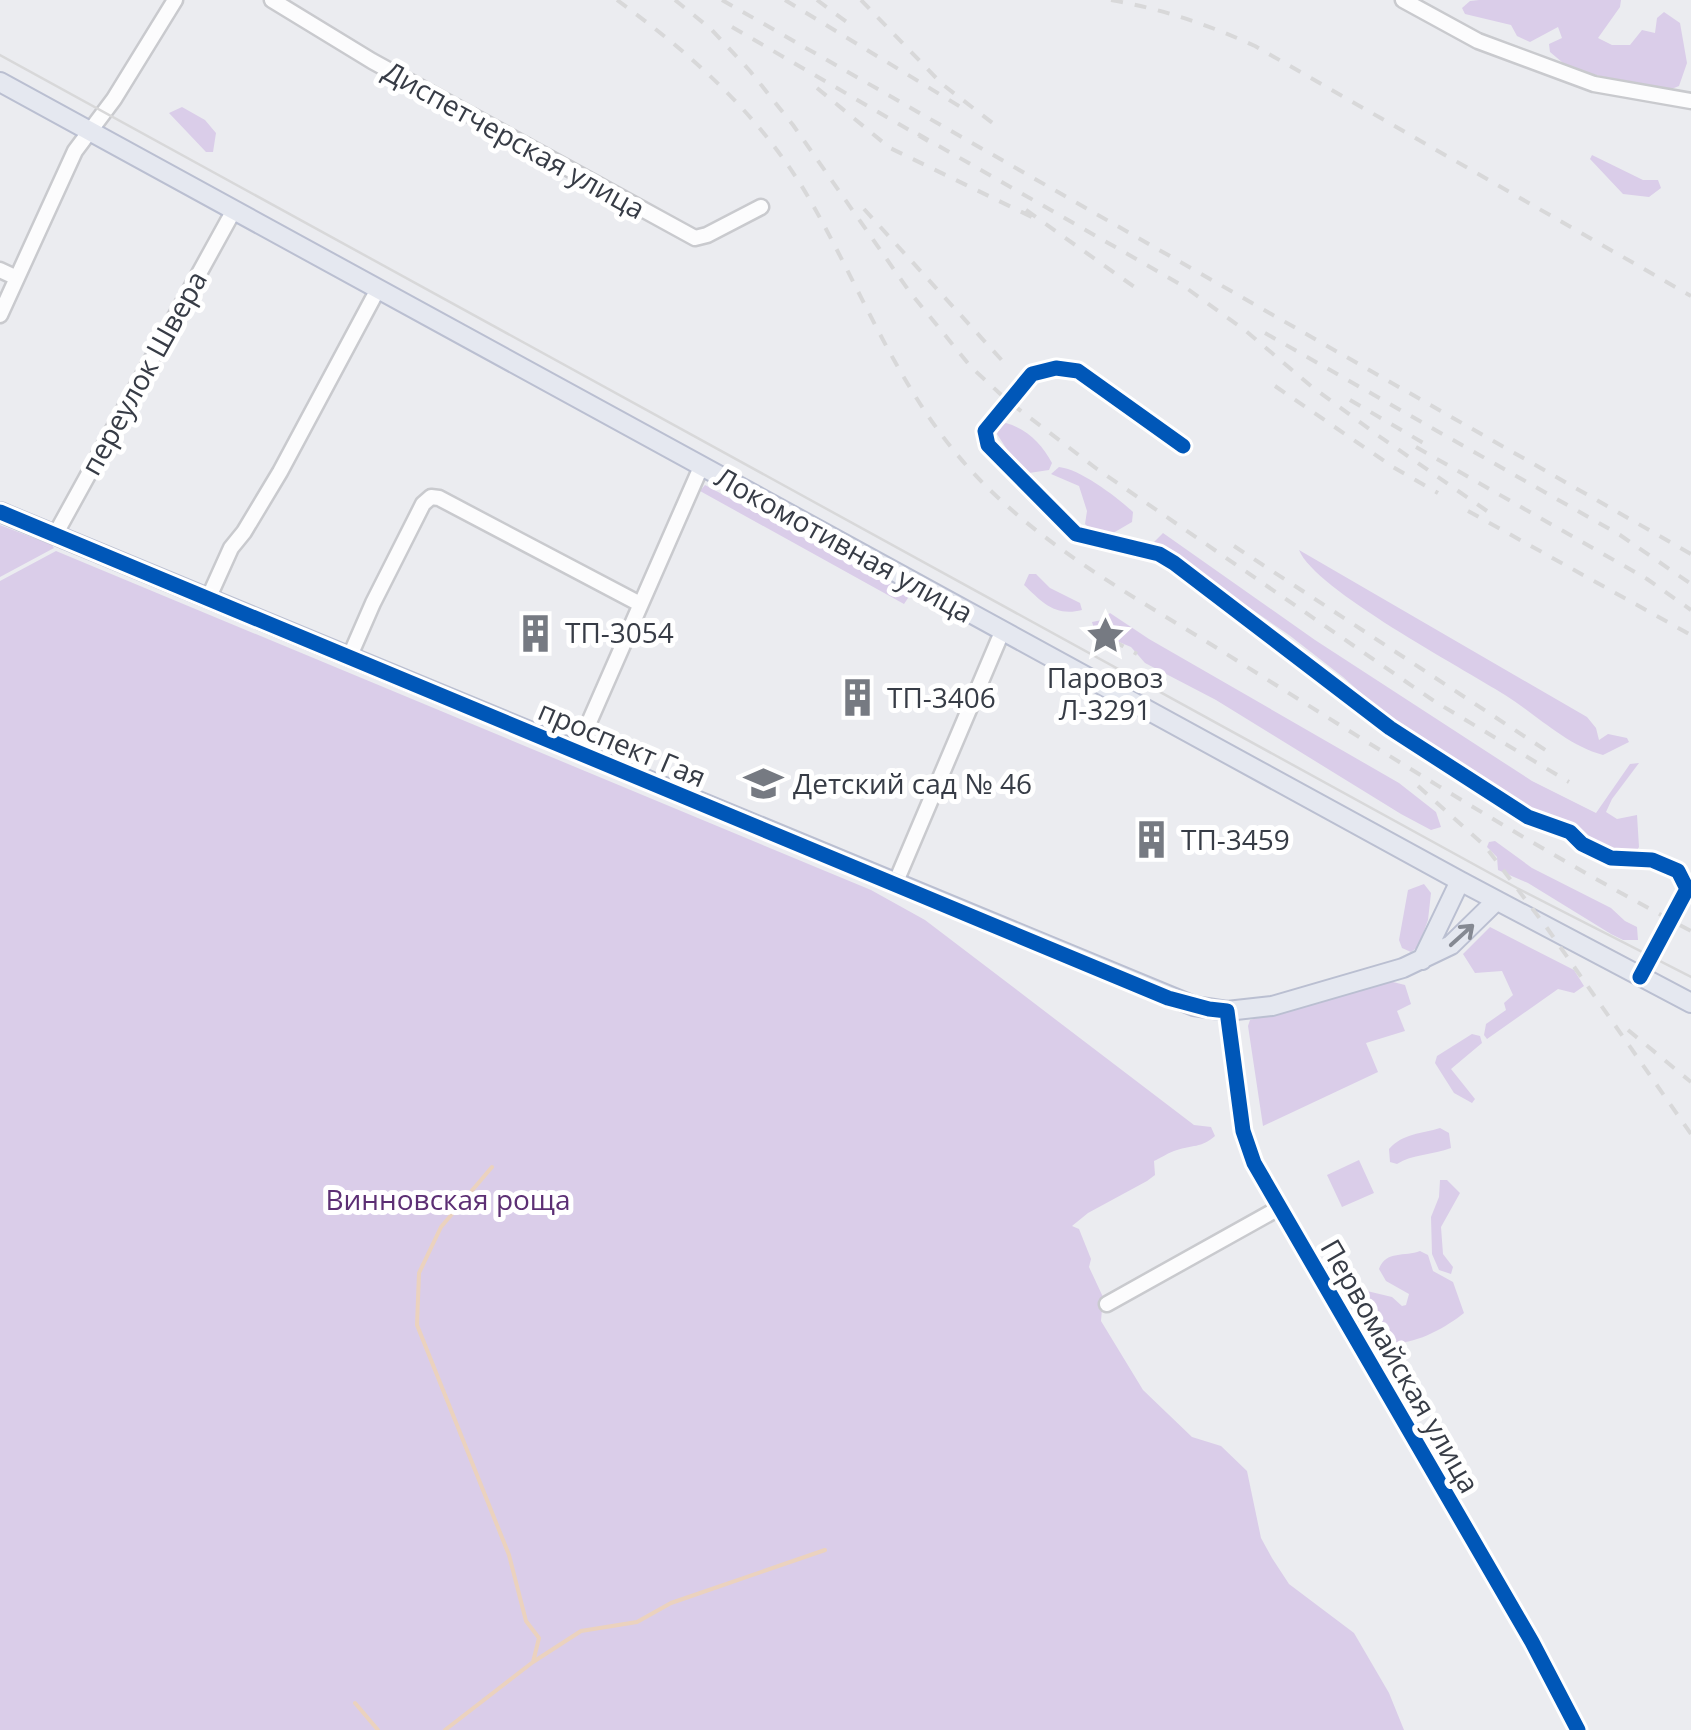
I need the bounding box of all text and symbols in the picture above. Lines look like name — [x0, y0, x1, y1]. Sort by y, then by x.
street label: Диспетчерская улица — [377, 51, 652, 227]
street label: переулок Швера — [71, 264, 215, 481]
street label: Локомотивная улица — [709, 457, 980, 631]
building icon: ТП-3054 — [514, 612, 556, 654]
place label: ТП-3054 — [565, 613, 674, 651]
place icon: Паровоз Л-3291 — [1084, 615, 1126, 657]
place label: Паровоз Л-3291 — [1047, 658, 1163, 728]
building icon: ТП-3406 — [836, 677, 878, 719]
place label: ТП-3406 — [887, 678, 996, 716]
street label: проспект Гая — [533, 691, 712, 795]
school or university icon: Детский сад № 46 — [742, 763, 784, 805]
place label: Детский сад № 46 — [793, 764, 1032, 802]
building icon: ТП-3459 — [1130, 819, 1172, 861]
place label: ТП-3459 — [1181, 820, 1290, 858]
one-way arrow — [1449, 923, 1474, 946]
park label: Винновская роща — [325, 1180, 571, 1218]
street label: Первомайская улица — [1313, 1232, 1489, 1499]

